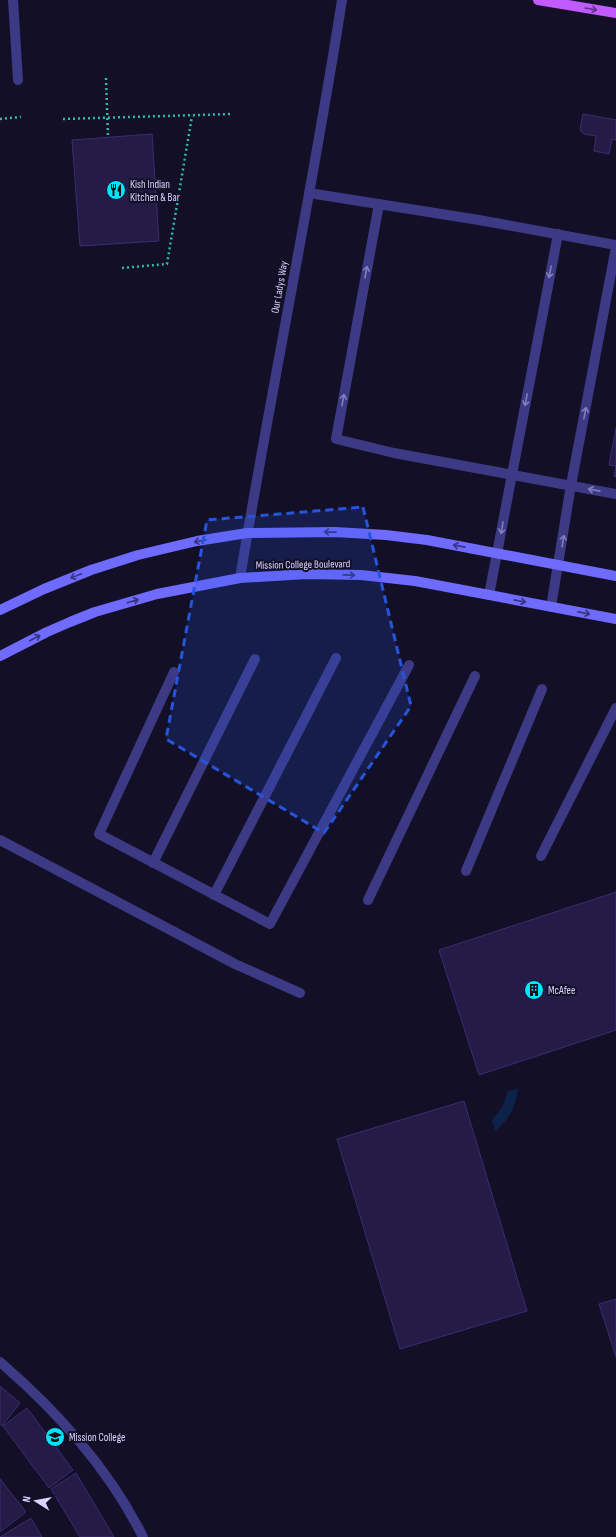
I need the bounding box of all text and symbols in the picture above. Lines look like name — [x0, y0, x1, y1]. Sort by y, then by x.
one-way arrow — [584, 5, 597, 13]
place label: Kish Indian Kitchen & Bar — [130, 178, 180, 204]
restaurant icon: Kish Indian Kitchen & Bar — [105, 179, 127, 201]
street label: Our Ladys Way — [268, 259, 291, 314]
one-way arrow — [546, 265, 554, 278]
one-way arrow — [363, 266, 371, 279]
one-way arrow — [521, 393, 529, 406]
one-way arrow — [340, 394, 348, 407]
one-way arrow — [581, 407, 589, 420]
one-way arrow — [588, 485, 601, 493]
one-way arrow — [498, 521, 506, 534]
one-way arrow — [324, 528, 337, 536]
one-way arrow — [559, 535, 567, 548]
one-way arrow — [194, 537, 207, 545]
one-way arrow — [453, 542, 466, 550]
street label: Mission College Boulevard — [256, 557, 351, 572]
one-way arrow — [342, 571, 355, 579]
one-way arrow — [70, 573, 82, 581]
one-way arrow — [126, 597, 139, 604]
one-way arrow — [513, 597, 526, 605]
one-way arrow — [577, 609, 590, 617]
one-way arrow — [28, 634, 40, 641]
building icon: McAfee — [523, 979, 545, 1001]
place label: McAfee — [548, 984, 575, 997]
school or university icon: Mission College — [44, 1426, 66, 1448]
place label: Mission College — [69, 1431, 126, 1444]
north arrow — [16, 1481, 56, 1521]
text: N — [20, 1495, 34, 1503]

